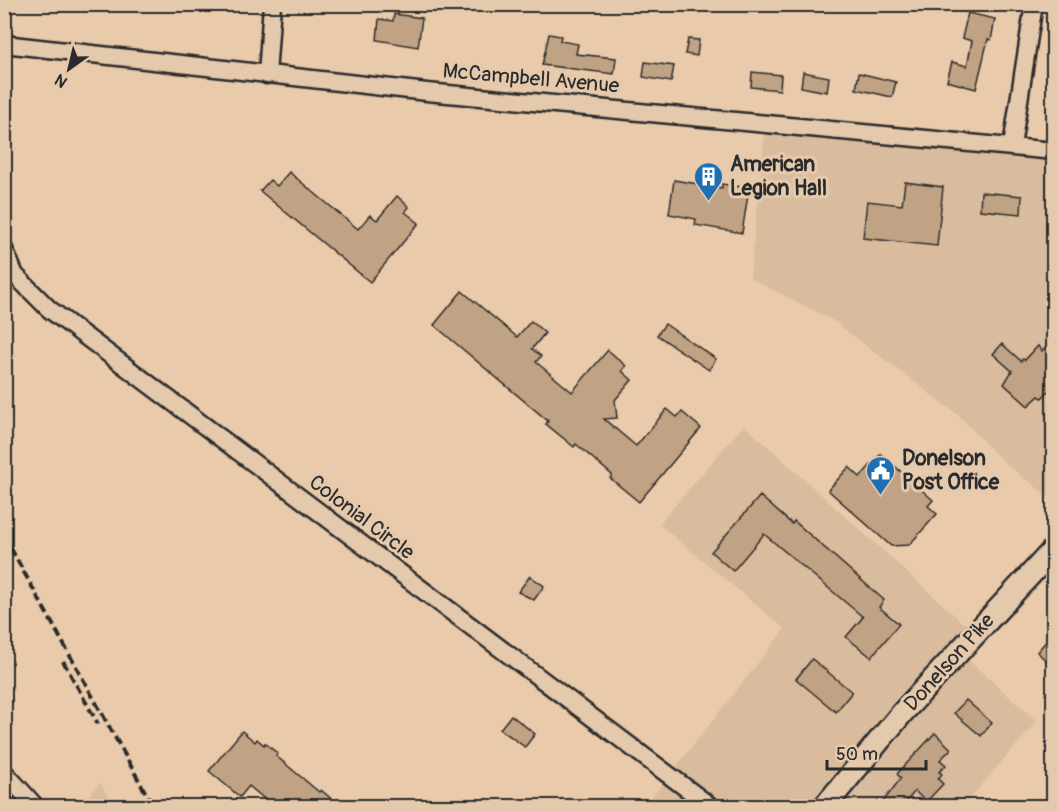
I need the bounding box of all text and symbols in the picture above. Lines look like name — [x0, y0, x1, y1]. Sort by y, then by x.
north arrow — [39, 39, 99, 99]
street label: McCampbell Avenue — [442, 57, 621, 100]
text: N — [51, 69, 71, 92]
place label: American Legion Hall — [730, 151, 827, 202]
building icon: American Legion Hall — [693, 160, 725, 202]
place label: Donelson Post Office — [902, 445, 1000, 496]
public building icon: Donelson Post Office — [865, 454, 897, 496]
street label: Colonial Circle — [303, 469, 420, 566]
street label: Donelson Pike — [898, 607, 1001, 717]
scale bar — [827, 733, 926, 771]
text: 50 m — [836, 743, 878, 766]

